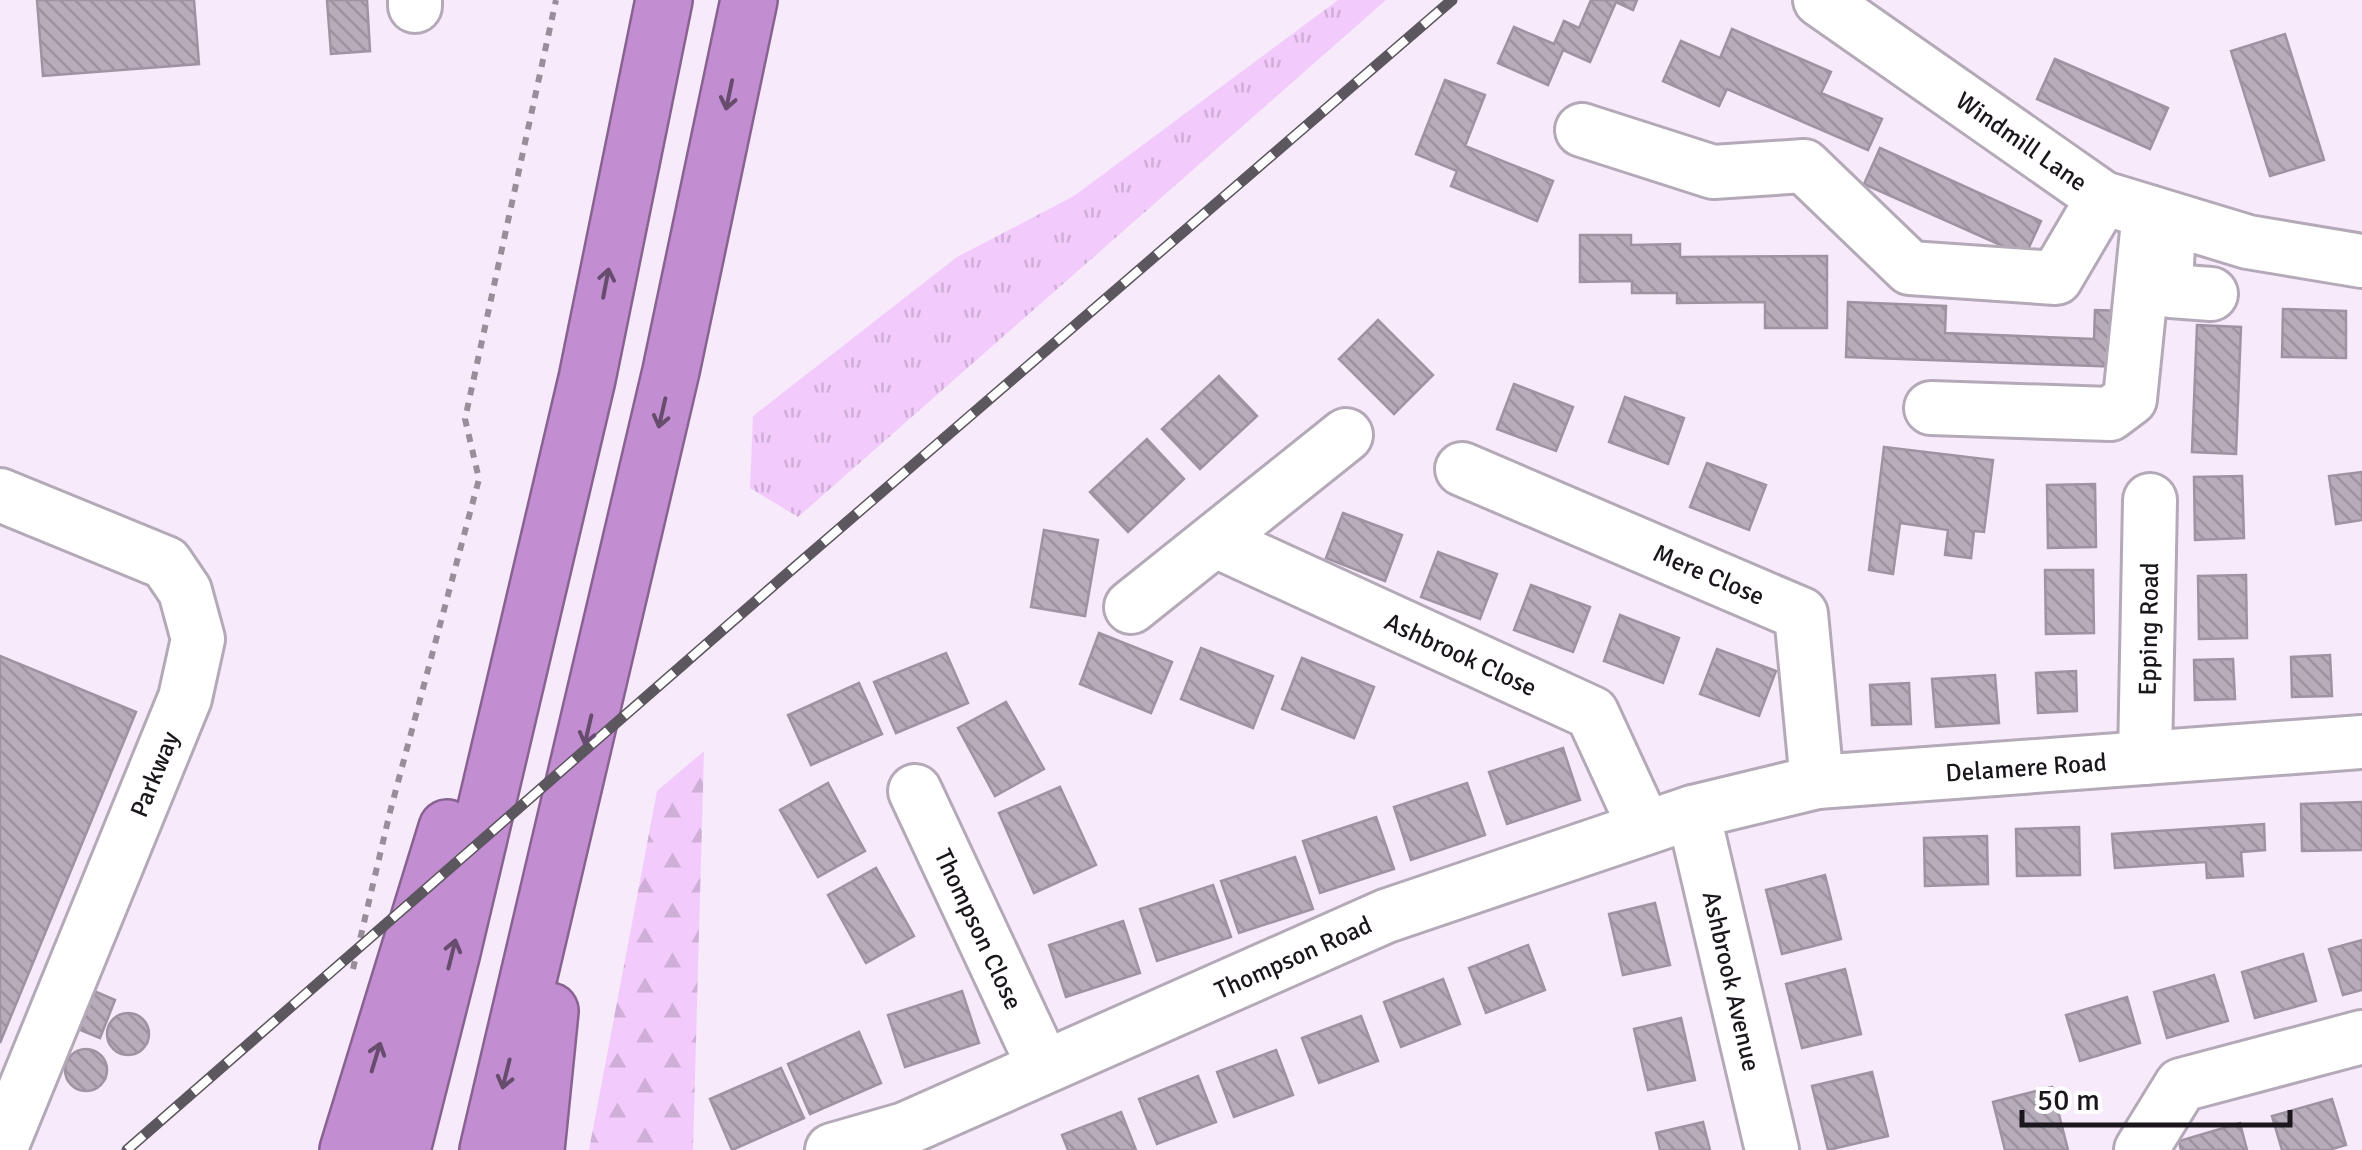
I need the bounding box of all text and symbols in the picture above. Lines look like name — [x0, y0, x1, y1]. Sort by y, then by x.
one-way arrow — [719, 79, 737, 111]
street label: Windmill Lane — [1950, 85, 2093, 198]
one-way arrow — [598, 268, 617, 300]
one-way arrow — [651, 396, 670, 428]
street label: Mere Close — [1648, 537, 1769, 612]
street label: Epping Road — [2132, 562, 2165, 696]
street label: Ashbrook Close — [1380, 606, 1542, 703]
one-way arrow — [578, 713, 596, 745]
street label: Parkway — [123, 726, 186, 822]
street label: Delamere Road — [1944, 746, 2108, 789]
street label: Thompson Close — [928, 844, 1029, 1015]
street label: Ashbrook Avenue — [1696, 888, 1767, 1074]
street label: Thompson Road — [1210, 909, 1377, 1006]
one-way arrow — [444, 939, 462, 971]
one-way arrow — [369, 1042, 387, 1073]
one-way arrow — [496, 1057, 514, 1089]
scale bar — [2022, 1065, 2290, 1127]
text: 50 m — [2037, 1082, 2100, 1119]

